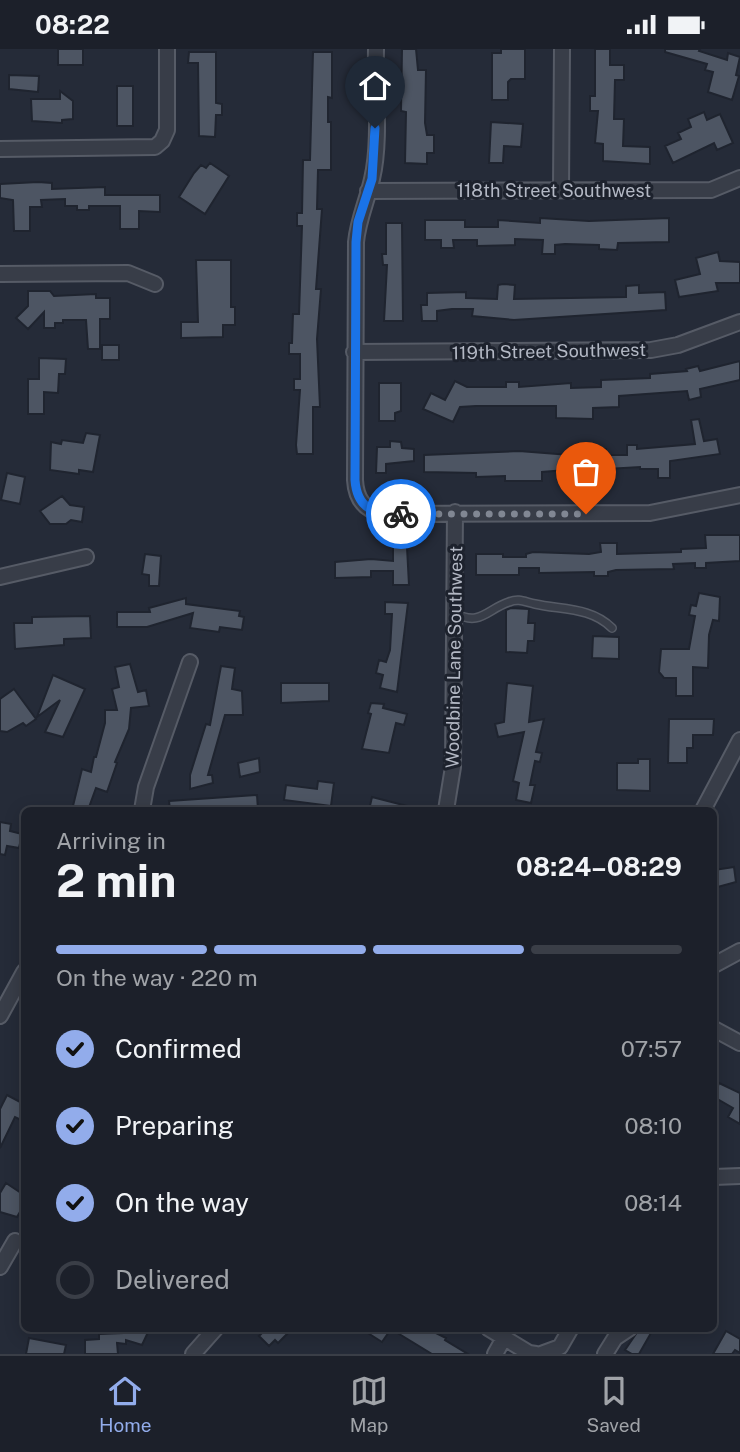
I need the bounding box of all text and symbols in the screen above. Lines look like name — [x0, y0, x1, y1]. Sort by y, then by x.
text: 08:22 — [35, 9, 110, 40]
pin — [345, 56, 405, 128]
icon: home — [356, 67, 394, 105]
street label: 118th Street Southwest — [457, 180, 651, 201]
street label: 119th Street Southwest — [452, 339, 646, 363]
pin — [556, 442, 616, 514]
icon: bag — [567, 453, 605, 491]
courier — [366, 479, 436, 549]
icon: bike — [382, 495, 420, 533]
street label: Woodbine Lane Southwest — [442, 546, 466, 768]
text: Arriving in — [56, 827, 166, 854]
text: 08:24–08:29 — [516, 851, 682, 882]
text: 2 min — [56, 853, 176, 907]
text: On the way · 220 m — [56, 964, 258, 991]
icon: check — [56, 1030, 94, 1068]
text: Confirmed — [115, 1033, 242, 1064]
text: 07:57 — [621, 1035, 682, 1062]
icon: check — [56, 1107, 94, 1145]
text: Preparing — [115, 1110, 234, 1141]
text: 08:10 — [625, 1112, 682, 1139]
icon: check — [56, 1184, 94, 1222]
text: On the way — [115, 1187, 249, 1218]
text: 08:14 — [624, 1189, 682, 1216]
text: Delivered — [115, 1264, 230, 1295]
tab: Home — [99, 1372, 151, 1436]
tab: Map — [350, 1372, 388, 1436]
tab: Saved — [587, 1372, 641, 1436]

